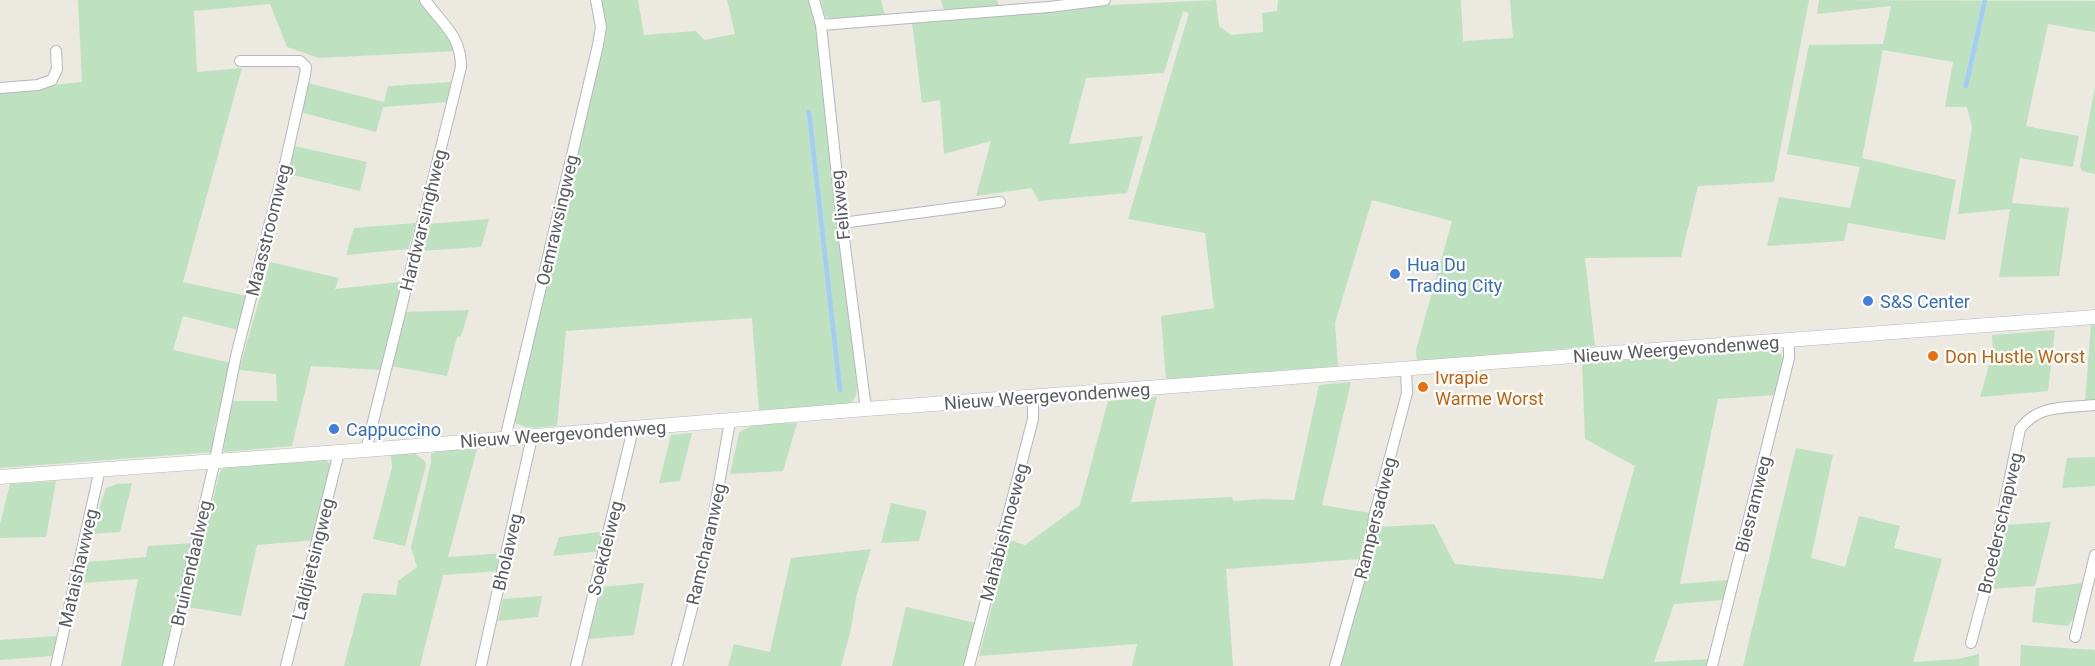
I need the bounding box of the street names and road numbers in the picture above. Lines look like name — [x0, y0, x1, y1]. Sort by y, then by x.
street label: Hardwarsinghweg — [395, 147, 451, 293]
street label: Oemrawsingweg — [532, 153, 582, 287]
street label: Maasstroomweg — [241, 162, 295, 298]
street label: Felixweg — [826, 169, 854, 241]
street label: Nieuw Weergevondenweg — [1572, 331, 1780, 367]
street label: Nieuw Weergevondenweg — [943, 378, 1151, 414]
street label: Nieuw Weergevondenweg — [459, 416, 667, 452]
street label: Broederschapweg — [1974, 450, 2026, 596]
street label: Biesramweg — [1731, 453, 1775, 555]
street label: Rampersadweg — [1350, 455, 1400, 581]
street label: Mahabishnoeweg — [976, 461, 1032, 603]
street label: Ramcharanweg — [682, 481, 730, 607]
street label: Laldjietsingweg — [288, 496, 338, 622]
street label: Bruinendaalweg — [166, 498, 216, 628]
street label: Soekdeiweg — [583, 499, 627, 597]
street label: Mataishawweg — [54, 507, 102, 629]
street label: Bholaweg — [488, 511, 526, 593]

